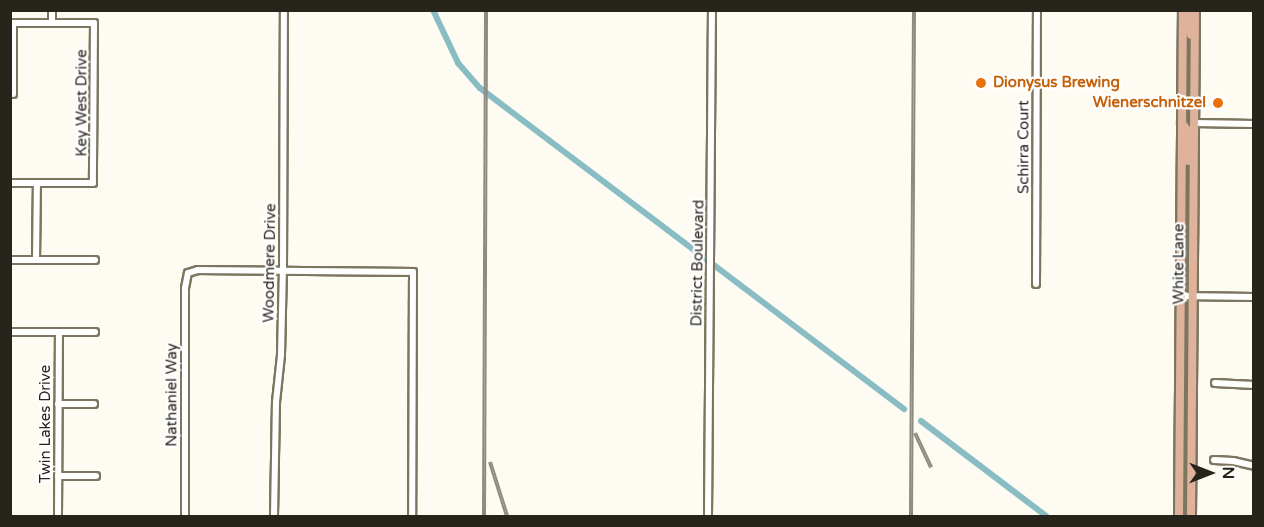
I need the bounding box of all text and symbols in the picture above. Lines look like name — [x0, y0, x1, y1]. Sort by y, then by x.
street label: Key West Drive — [73, 49, 91, 157]
place label: Dionysus Brewing — [993, 74, 1120, 92]
marker: Dionysus Brewing — [974, 76, 988, 90]
place label: Wienerschnitzel — [1093, 94, 1206, 112]
marker: Wienerschnitzel — [1211, 96, 1225, 110]
street label: Schirra Court — [1015, 100, 1033, 194]
street label: District Boulevard — [688, 199, 708, 327]
street label: Woodmere Drive — [260, 203, 280, 323]
street label: White Lane — [1170, 224, 1188, 304]
street label: Nathaniel Way — [163, 343, 181, 447]
street label: Twin Lakes Drive — [37, 365, 55, 483]
north arrow — [1180, 443, 1240, 503]
text: N — [1218, 467, 1238, 479]

